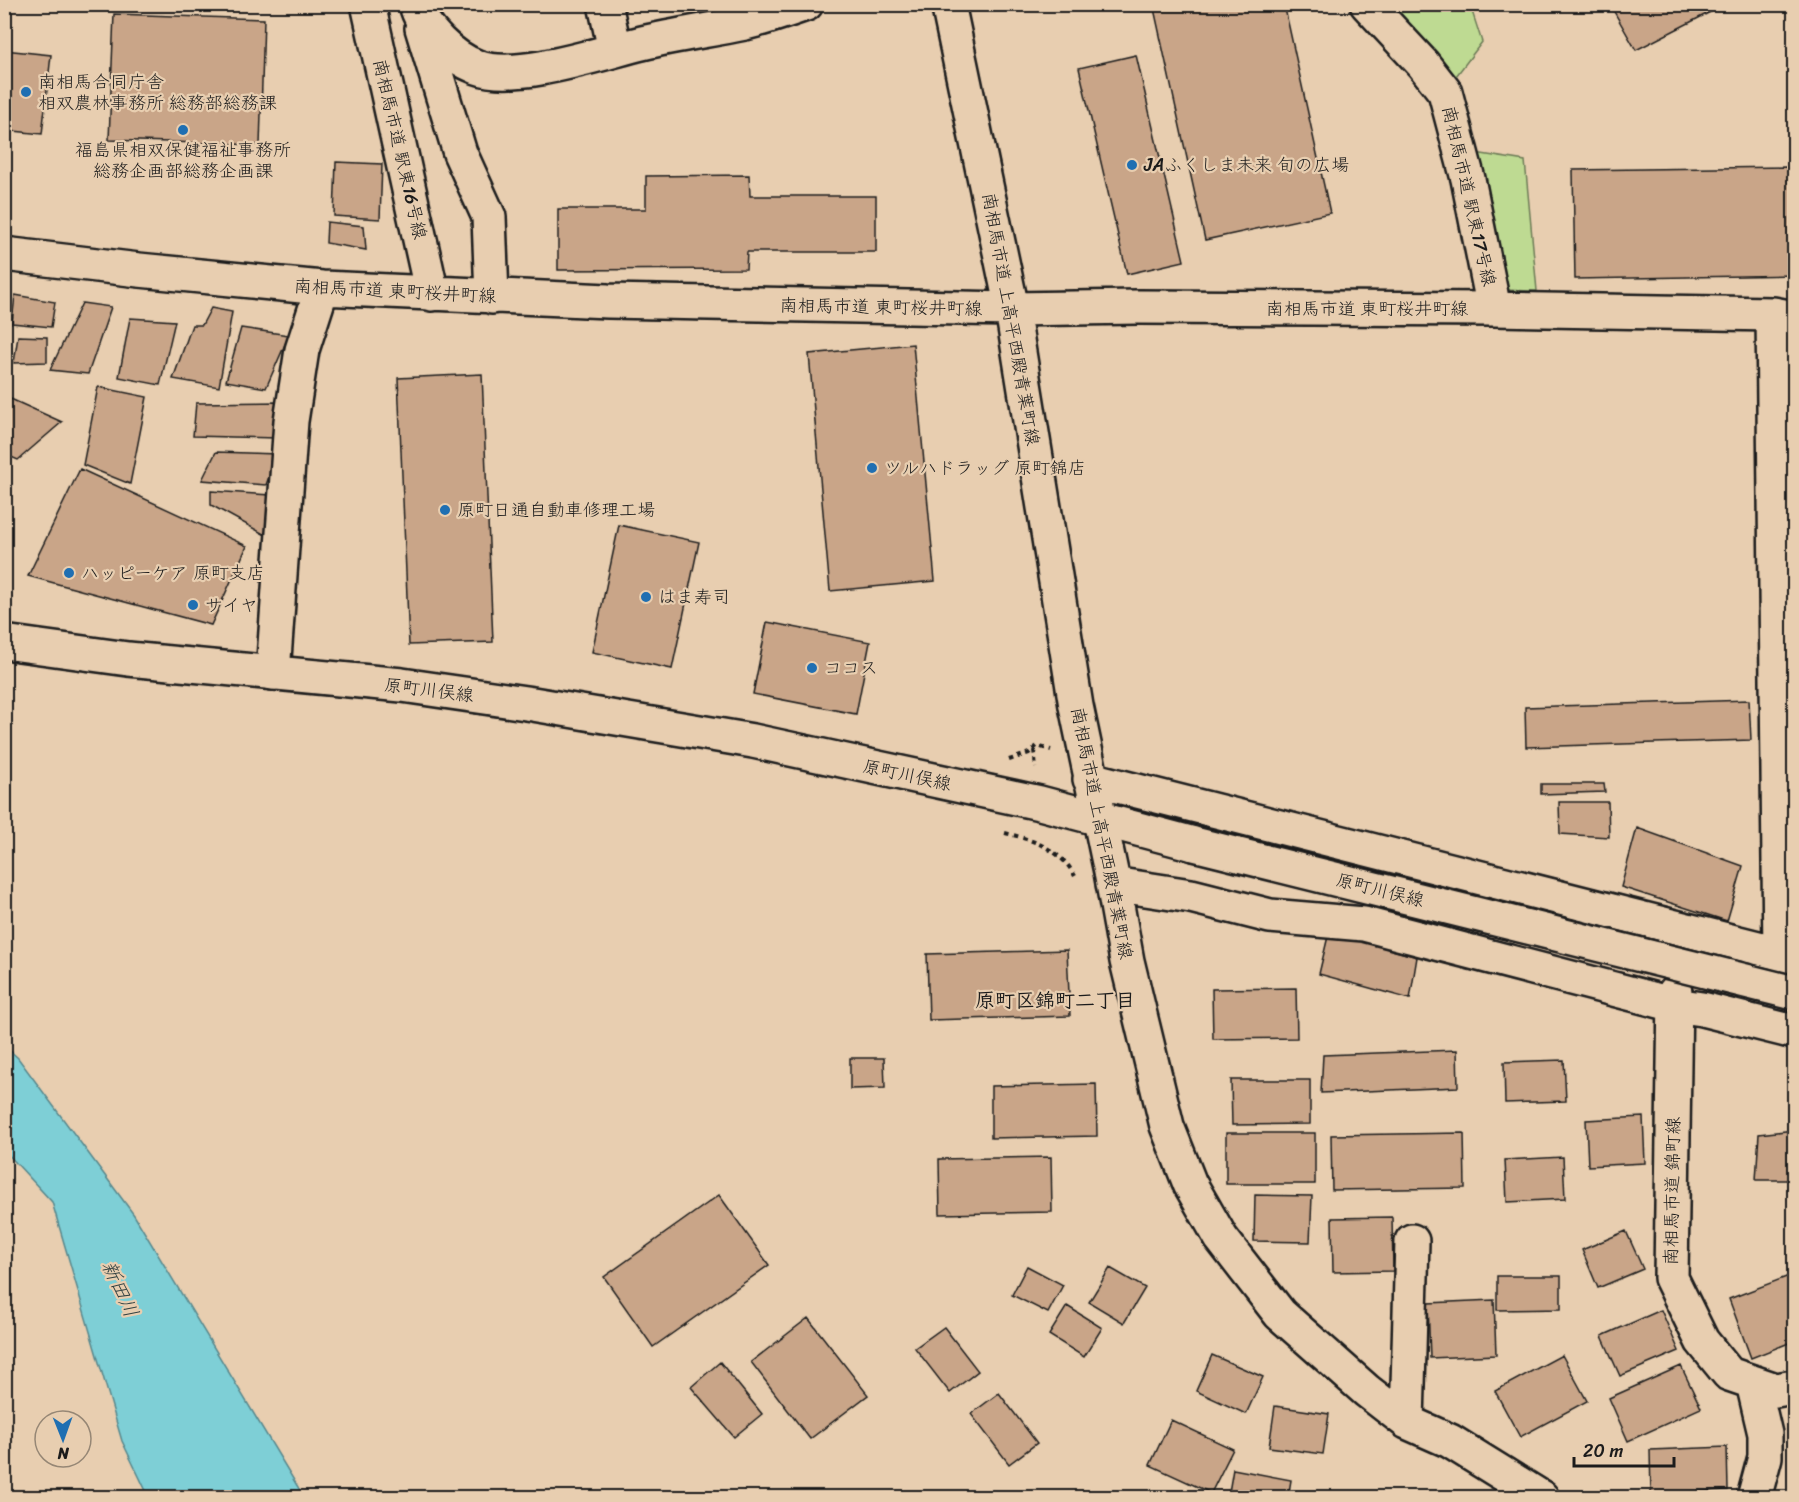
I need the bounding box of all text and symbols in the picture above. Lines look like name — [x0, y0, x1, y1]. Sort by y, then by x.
street label: 南相馬市道 駅東16号線 — [364, 55, 436, 243]
place label: 南相馬合同庁舎 相双農林事務所 総務部総務課 — [38, 66, 277, 119]
marker: 南相馬合同庁舎 相双農林事務所 総務部総務課 — [19, 85, 33, 99]
street label: 南相馬市道 駅東17号線 — [1433, 102, 1505, 290]
marker: 福島県相双保健福祉事務所 総務企画部総務企画課 — [176, 123, 190, 137]
place label: 福島県相双保健福祉事務所 総務企画部総務企画課 — [75, 134, 291, 187]
place label: JAふくしま未来 旬の広場 — [1143, 149, 1349, 181]
marker: JAふくしま未来 旬の広場 — [1125, 158, 1139, 172]
street label: 南相馬市道 上高平西殿青葉町線 — [973, 190, 1049, 448]
street label: 南相馬市道 東町桜井町線 — [293, 270, 497, 312]
street label: 南相馬市道 東町桜井町線 — [779, 289, 983, 325]
street label: 南相馬市道 東町桜井町線 — [1266, 293, 1468, 325]
place label: ツルハドラッグ 原町錦店 — [884, 452, 1086, 484]
marker: ツルハドラッグ 原町錦店 — [865, 461, 879, 475]
place label: 原町日通自動車修理工場 — [457, 494, 655, 526]
marker: 原町日通自動車修理工場 — [438, 503, 452, 517]
place label: ハッピーケア 原町支店 — [81, 557, 265, 589]
marker: ハッピーケア 原町支店 — [62, 566, 76, 580]
place label: はま寿司 — [658, 581, 730, 613]
place label: サイヤ — [205, 589, 258, 621]
marker: はま寿司 — [639, 590, 653, 604]
marker: サイヤ — [186, 598, 200, 612]
place label: ココス — [824, 652, 878, 684]
marker: ココス — [805, 661, 819, 675]
street label: 原町川俣線 — [382, 669, 476, 711]
street label: 南相馬市道 上高平西殿青葉町線 — [1062, 704, 1142, 962]
street label: 原町川俣線 — [860, 750, 954, 800]
street label: 原町川俣線 — [1332, 864, 1428, 916]
district label: 原町区錦町二丁目 — [975, 983, 1135, 1018]
street label: 南相馬市道 錦町線 — [1655, 1116, 1689, 1266]
water label: 新田川 — [91, 1254, 149, 1324]
north arrow — [33, 1409, 93, 1469]
scale bar — [1574, 1430, 1674, 1468]
text: 20 m — [1583, 1435, 1623, 1467]
text: N — [57, 1439, 70, 1468]

